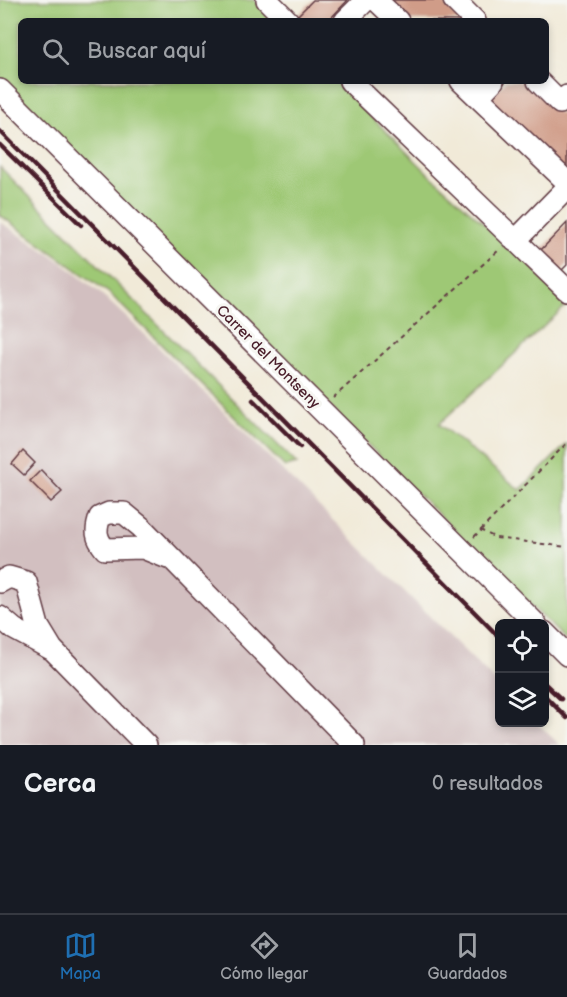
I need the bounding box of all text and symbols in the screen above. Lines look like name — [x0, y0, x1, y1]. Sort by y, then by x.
search box — [18, 18, 549, 84]
icon: search — [39, 35, 72, 68]
text: Buscar aquí — [87, 38, 206, 65]
street label: Carrer del Montseny — [212, 301, 324, 413]
map controls — [495, 619, 549, 727]
button: locate — [495, 619, 549, 673]
button: layers — [495, 673, 549, 727]
text: Cerca — [24, 769, 96, 800]
text: 0 resultados — [432, 772, 543, 796]
tab: Mapa — [60, 929, 101, 984]
tab: Cómo llegar — [220, 929, 308, 984]
tab: Guardados — [427, 929, 507, 984]

